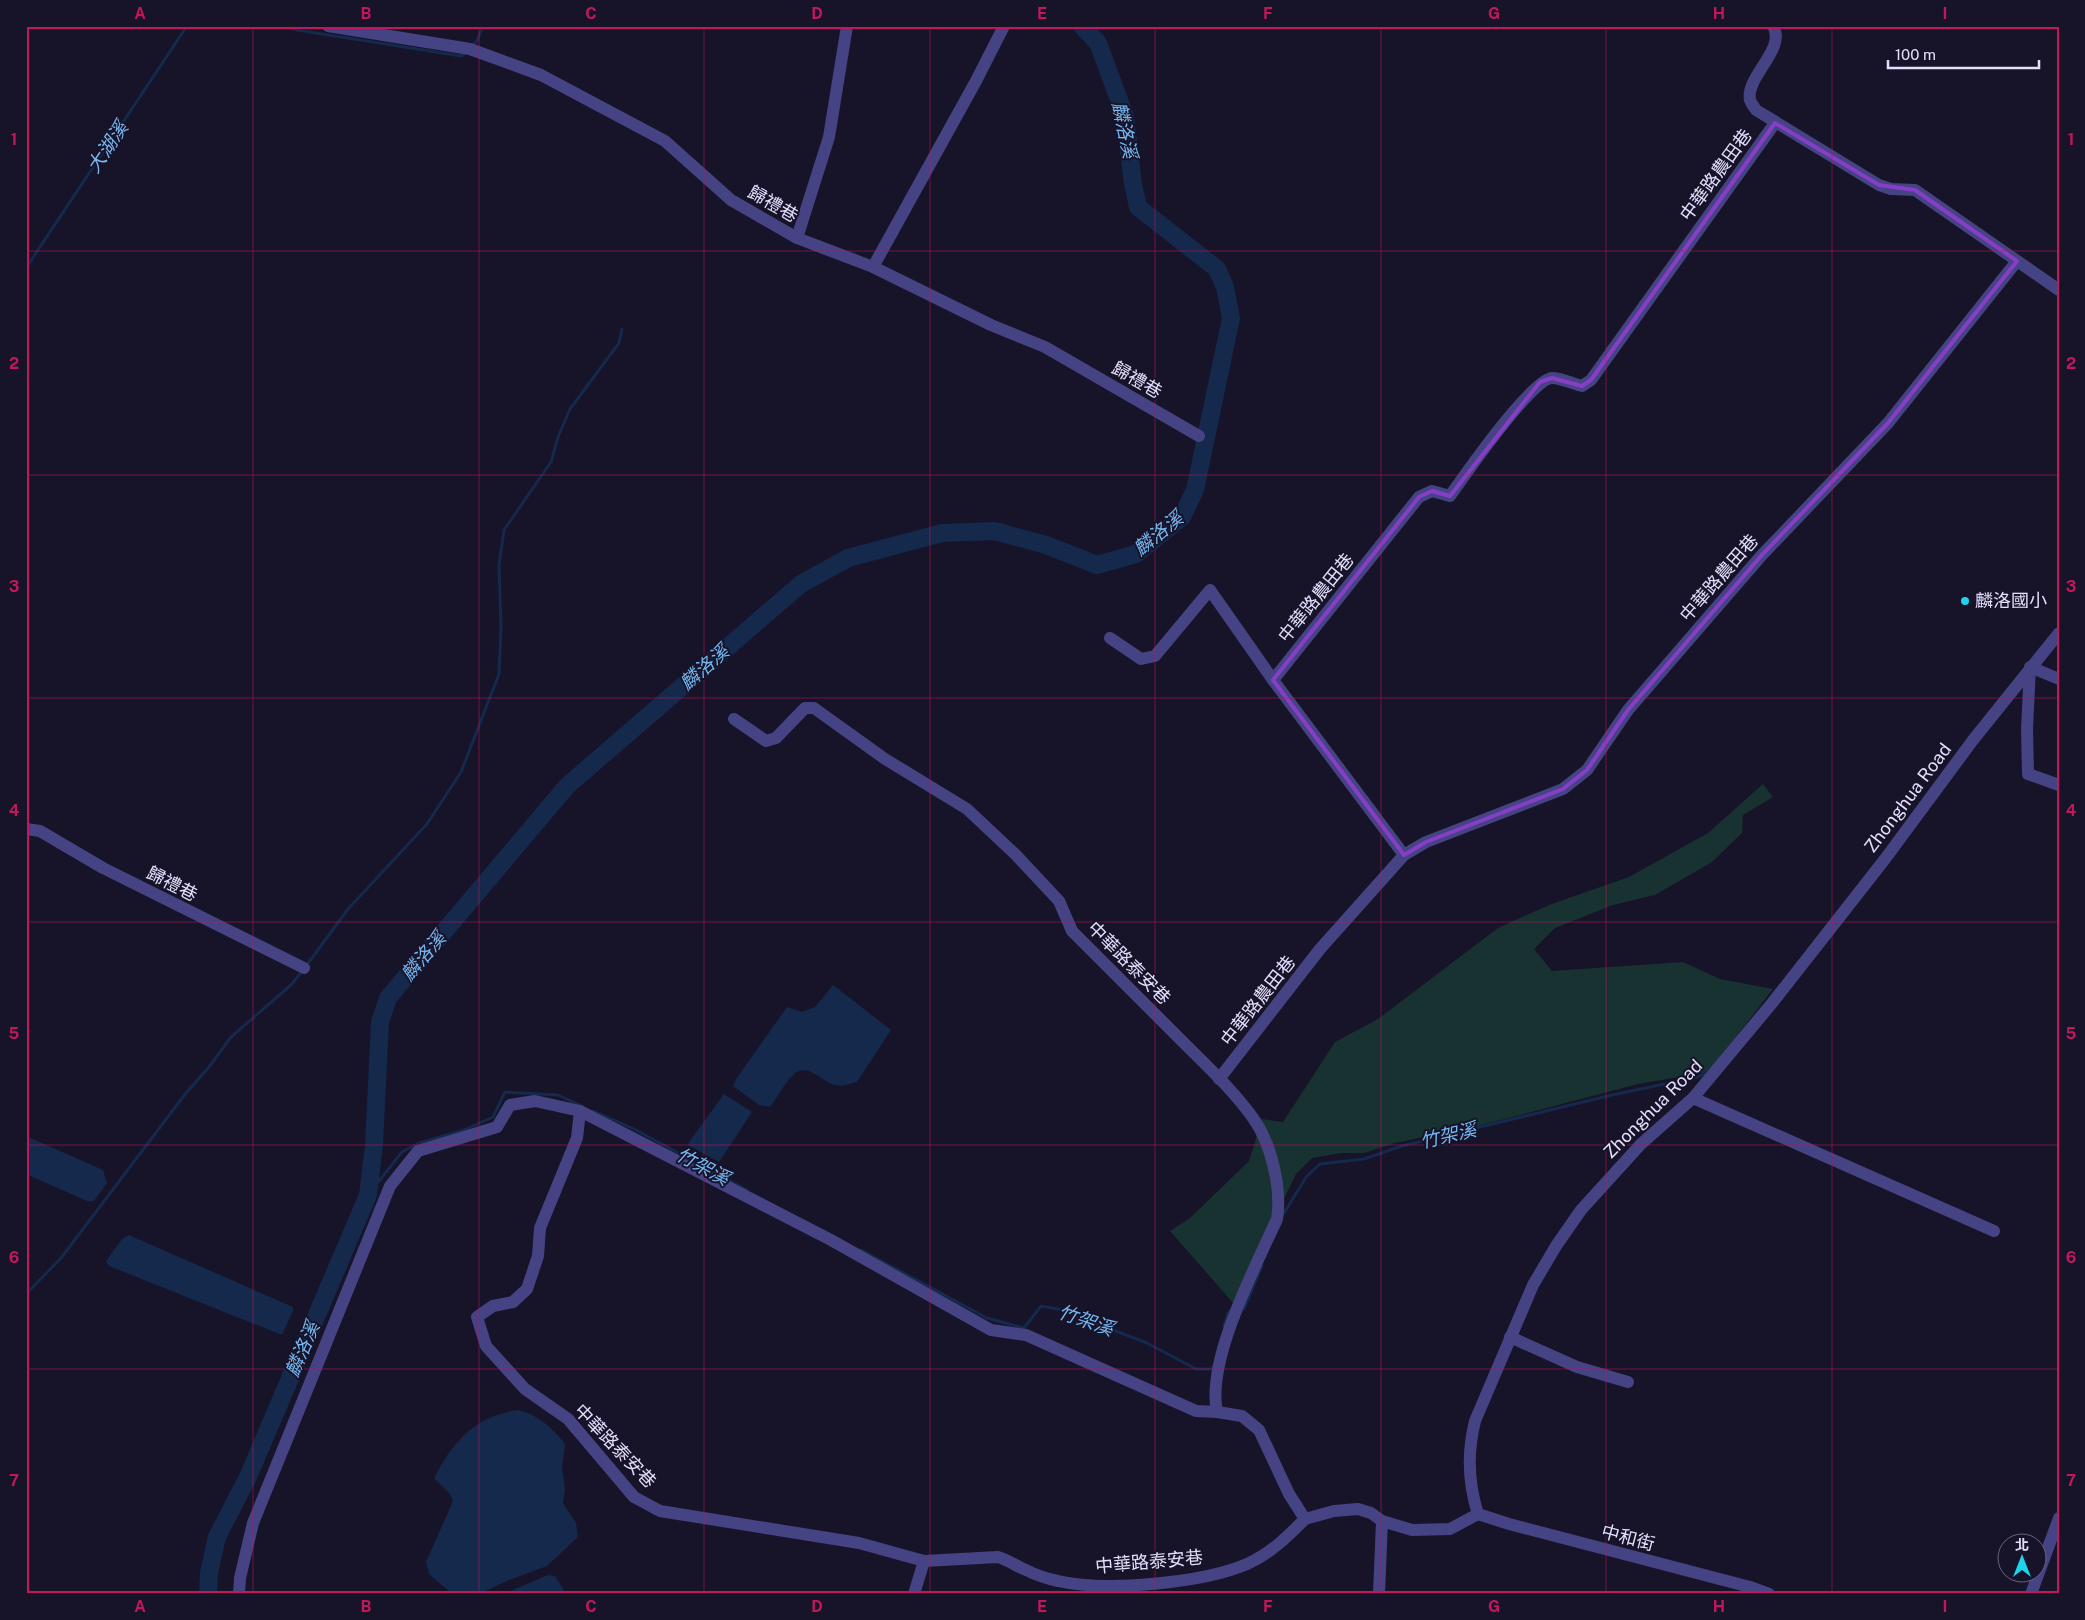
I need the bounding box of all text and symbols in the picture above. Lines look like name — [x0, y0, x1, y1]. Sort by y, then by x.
text: A — [134, 4, 146, 23]
text: B — [361, 4, 372, 23]
text: C — [585, 4, 597, 23]
text: D — [811, 4, 823, 23]
text: E — [1037, 4, 1047, 23]
text: F — [1263, 4, 1273, 23]
text: G — [1488, 4, 1500, 23]
text: H — [1713, 4, 1725, 23]
text: I — [1943, 4, 1947, 23]
scale bar — [1888, 38, 2039, 70]
text: 100 m — [1895, 46, 1936, 63]
water label: 麟洛溪 — [1108, 100, 1142, 163]
water label: 大湖溪 — [82, 115, 134, 177]
street label: 中華路農田巷 — [1675, 125, 1756, 225]
text: 1 — [11, 130, 17, 149]
text: 1 — [2068, 130, 2074, 149]
street label: 歸禮巷 — [745, 181, 802, 226]
text: 2 — [9, 354, 19, 373]
text: 2 — [2066, 354, 2076, 373]
street label: 歸禮巷 — [1109, 357, 1166, 402]
water label: 麟洛溪 — [1129, 505, 1189, 559]
street label: 中華路農田巷 — [1675, 530, 1762, 625]
street label: 中華路農田巷 — [1273, 549, 1358, 646]
text: 3 — [9, 577, 19, 596]
text: 3 — [2066, 577, 2076, 596]
place label: 麟洛國小 — [1975, 590, 2047, 611]
marker: 麟洛國小 — [1959, 595, 1971, 607]
water label: 麟洛溪 — [675, 638, 735, 694]
street label: Zhonghua Road — [1860, 739, 1955, 856]
text: 4 — [9, 801, 20, 820]
text: 4 — [2066, 801, 2077, 820]
street label: 歸禮巷 — [143, 862, 201, 905]
street label: 中華路泰安巷 — [1084, 917, 1175, 1008]
water label: 麟洛溪 — [396, 925, 452, 985]
street label: 中華路農田巷 — [1216, 952, 1299, 1050]
text: 5 — [9, 1024, 20, 1043]
text: 5 — [2066, 1024, 2077, 1043]
street label: Zhonghua Road — [1599, 1055, 1706, 1162]
water label: 竹架溪 — [1418, 1117, 1481, 1152]
water label: 竹架溪 — [673, 1143, 736, 1190]
text: 6 — [9, 1248, 19, 1267]
text: 6 — [2066, 1248, 2076, 1267]
water label: 竹架溪 — [1055, 1300, 1119, 1341]
water label: 麟洛溪 — [281, 1316, 324, 1380]
street label: 中華路泰安巷 — [570, 1400, 660, 1492]
text: 7 — [9, 1471, 19, 1490]
text: 7 — [2066, 1471, 2076, 1490]
street label: 中和街 — [1599, 1520, 1657, 1555]
north arrow — [1998, 1532, 2048, 1582]
text: 北 — [2015, 1537, 2029, 1553]
street label: 中華路泰安巷 — [1094, 1546, 1204, 1577]
text: A — [134, 1597, 146, 1616]
text: B — [361, 1597, 372, 1616]
text: C — [585, 1597, 597, 1616]
text: D — [811, 1597, 823, 1616]
text: E — [1037, 1597, 1047, 1616]
text: F — [1263, 1597, 1273, 1616]
text: G — [1488, 1597, 1500, 1616]
text: H — [1713, 1597, 1725, 1616]
text: I — [1943, 1597, 1947, 1616]

